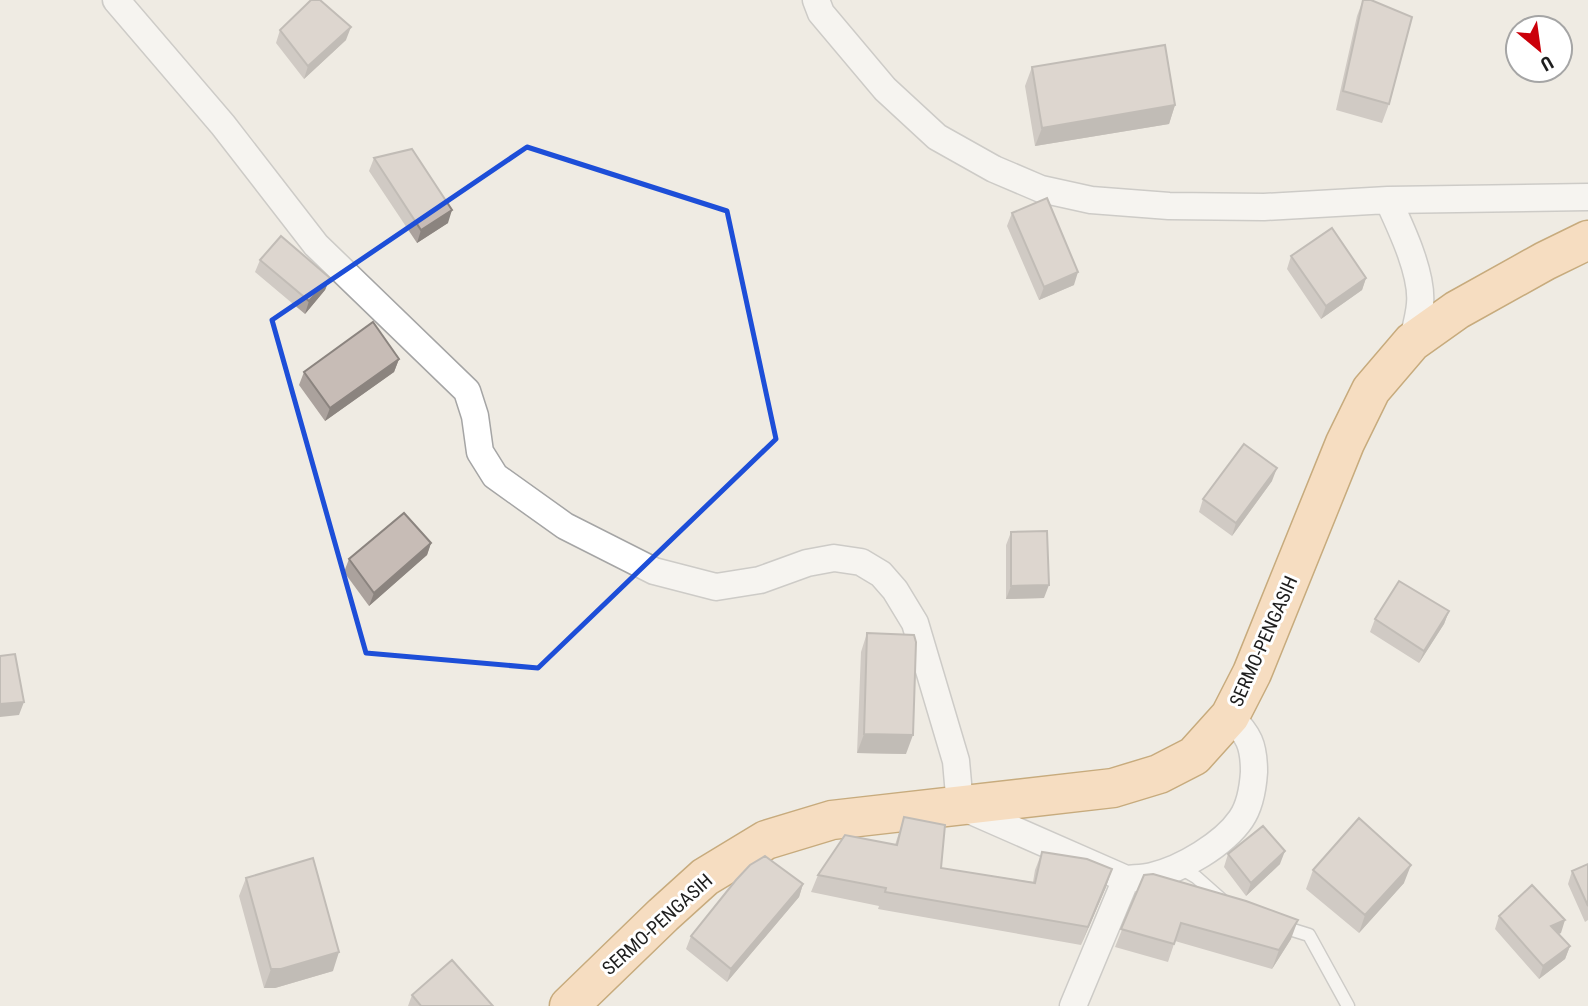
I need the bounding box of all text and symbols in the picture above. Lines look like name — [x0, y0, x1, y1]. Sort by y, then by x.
north arrow — [1504, 14, 1574, 84]
text: U — [1537, 51, 1557, 76]
street label: SERMO-PENGASIH — [1224, 572, 1302, 710]
street label: SERMO-PENGASIH — [598, 869, 717, 980]

